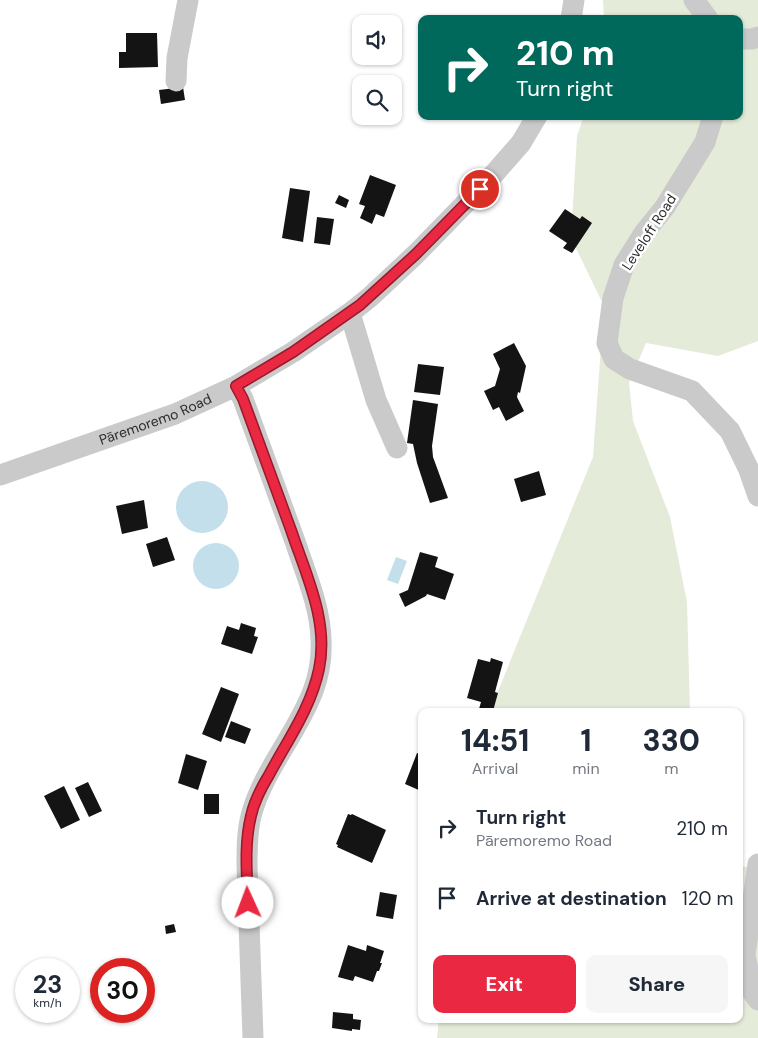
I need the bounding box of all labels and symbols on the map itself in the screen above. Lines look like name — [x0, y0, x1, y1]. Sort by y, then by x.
pin — [459, 168, 501, 210]
street label: Leveloff Road — [618, 191, 680, 273]
street label: Pāremoremo Road — [97, 389, 214, 449]
position arrow — [221, 876, 273, 928]
speed limit sign: 30 — [90, 958, 155, 1023]

